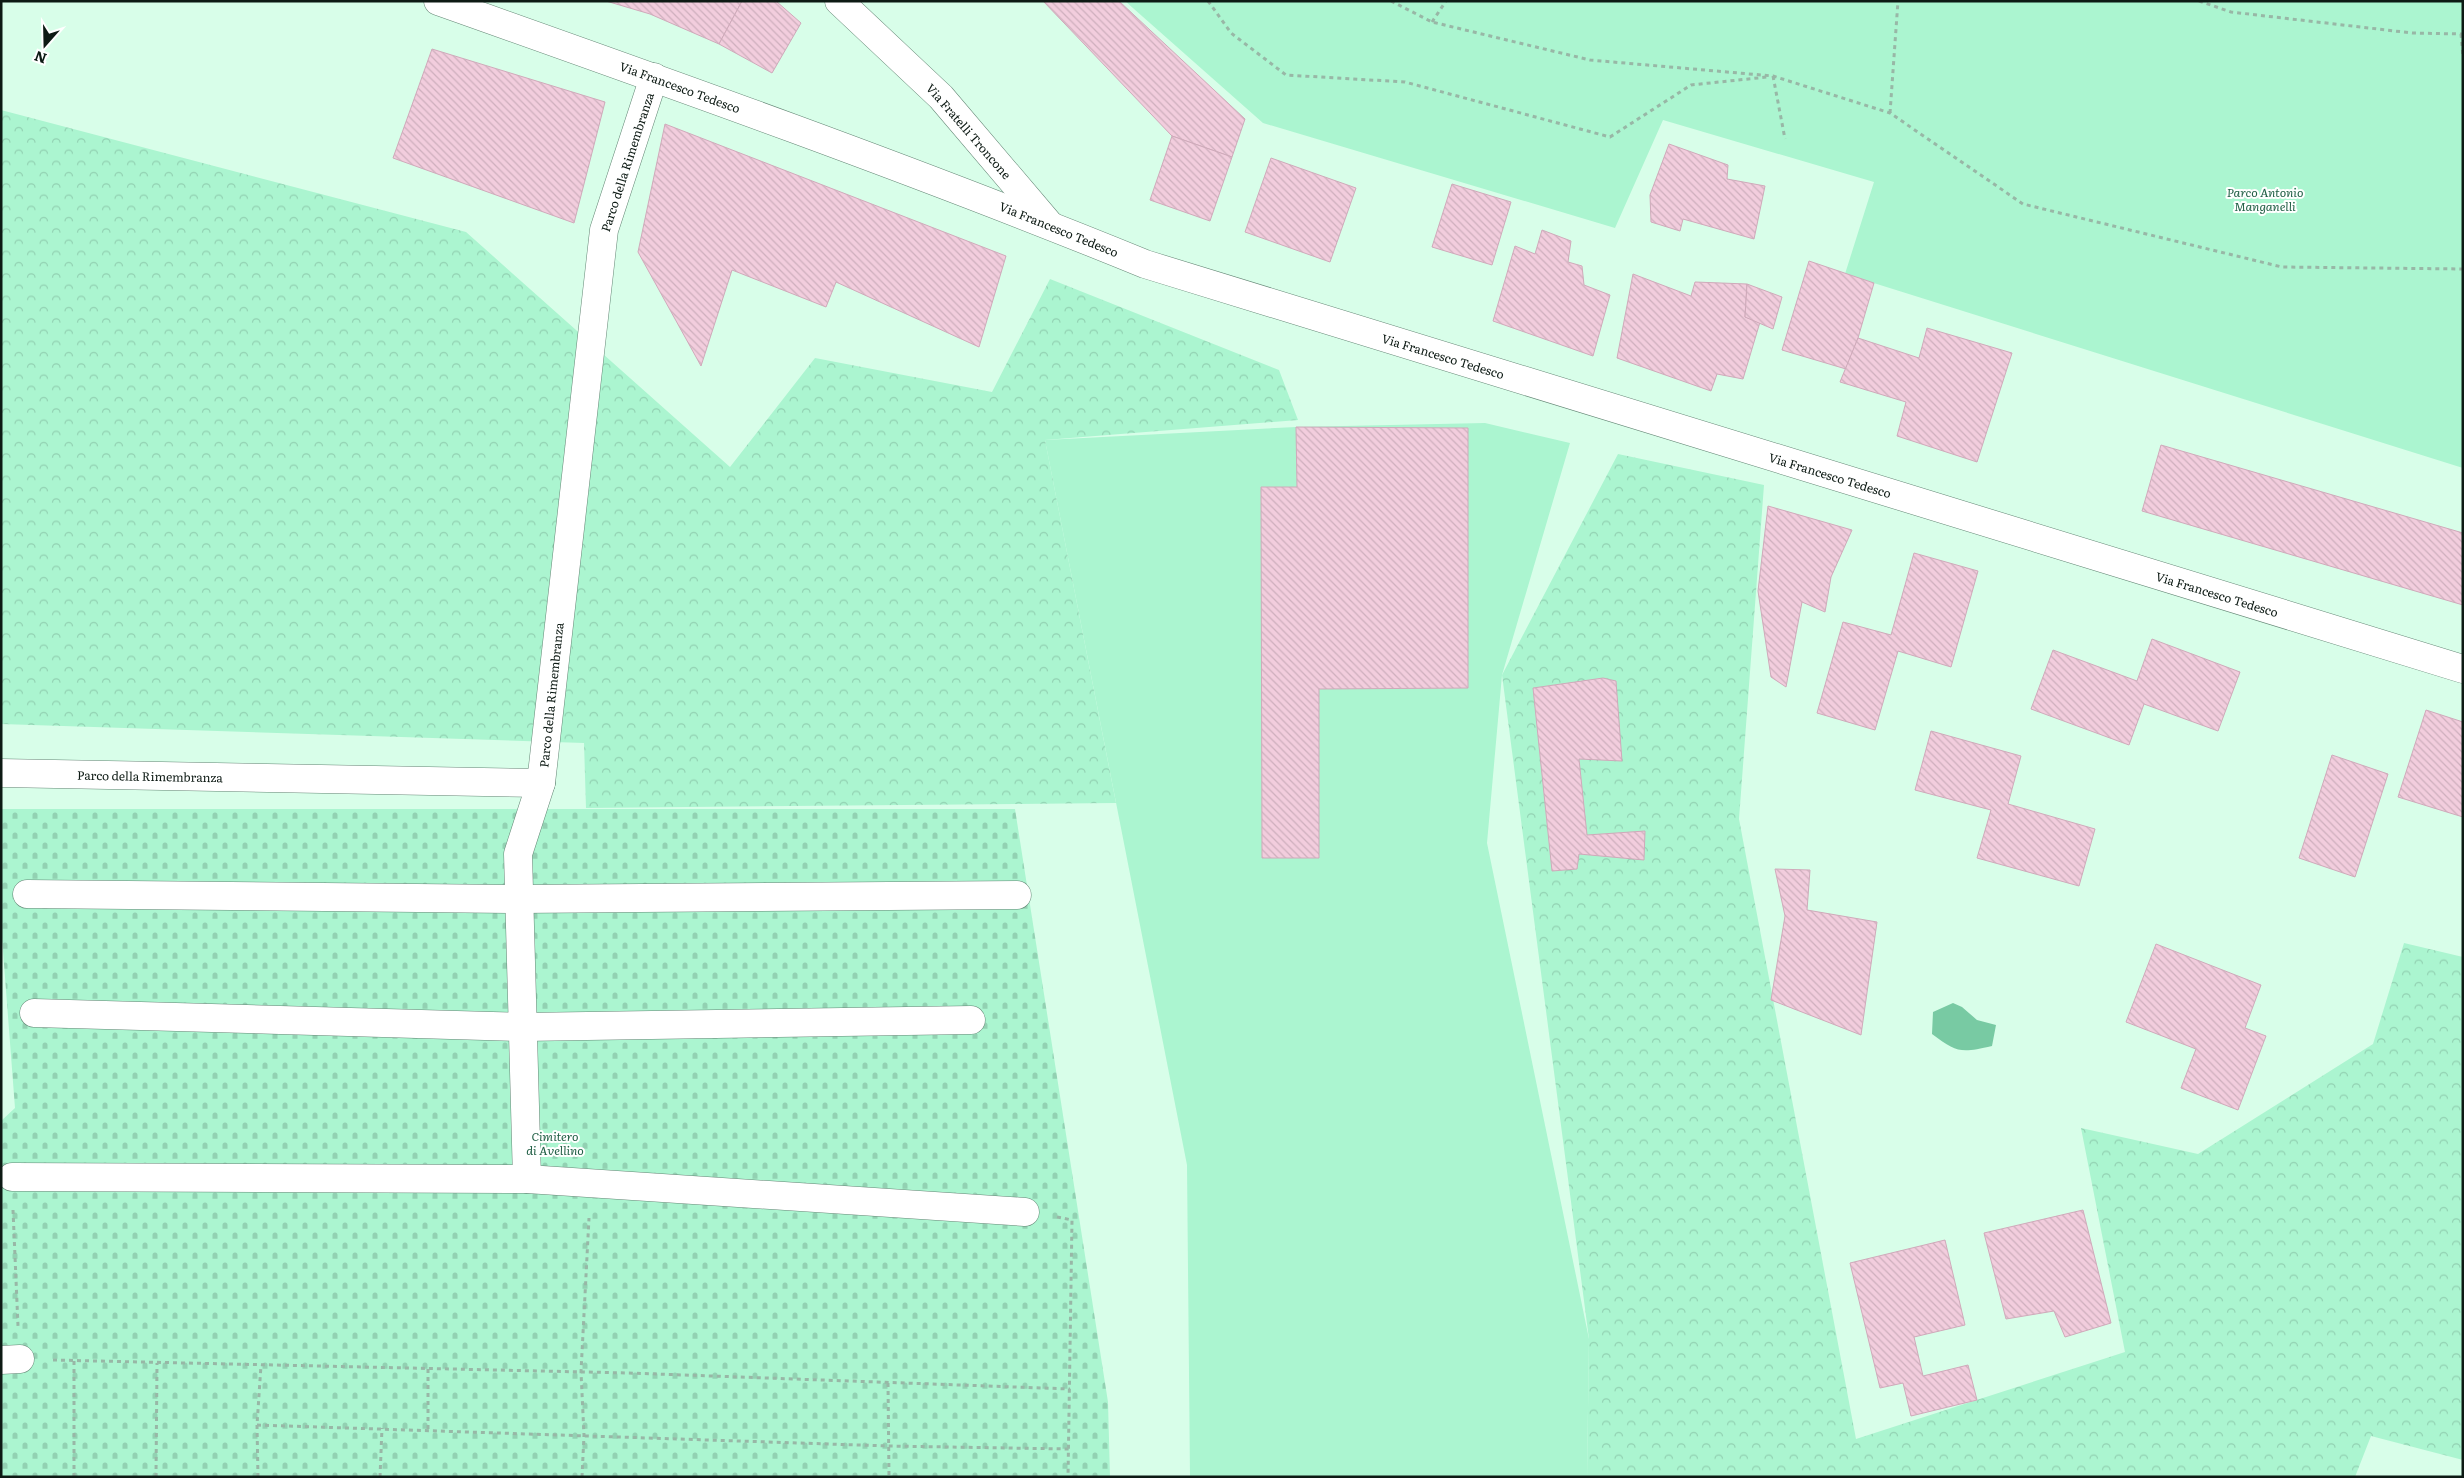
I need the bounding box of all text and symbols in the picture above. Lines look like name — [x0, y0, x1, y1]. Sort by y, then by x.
north arrow — [20, 20, 70, 70]
text: N — [31, 47, 49, 70]
street label: Via Francesco Tedesco — [617, 57, 743, 117]
street label: Via Fratelli Troncone — [922, 79, 1016, 183]
street label: Parco della Rimembranza — [596, 89, 658, 234]
park label: Parco Antonio Manganelli — [2227, 183, 2303, 215]
street label: Via Francesco Tedesco — [997, 197, 1121, 261]
street label: Via Francesco Tedesco — [1380, 329, 1506, 383]
street label: Via Francesco Tedesco — [1767, 448, 1893, 502]
street label: Via Francesco Tedesco — [2154, 567, 2280, 621]
street label: Parco della Rimembranza — [534, 621, 568, 768]
street label: Parco della Rimembranza — [77, 766, 224, 786]
park label: Cimitero di Avellino — [526, 1127, 584, 1159]

